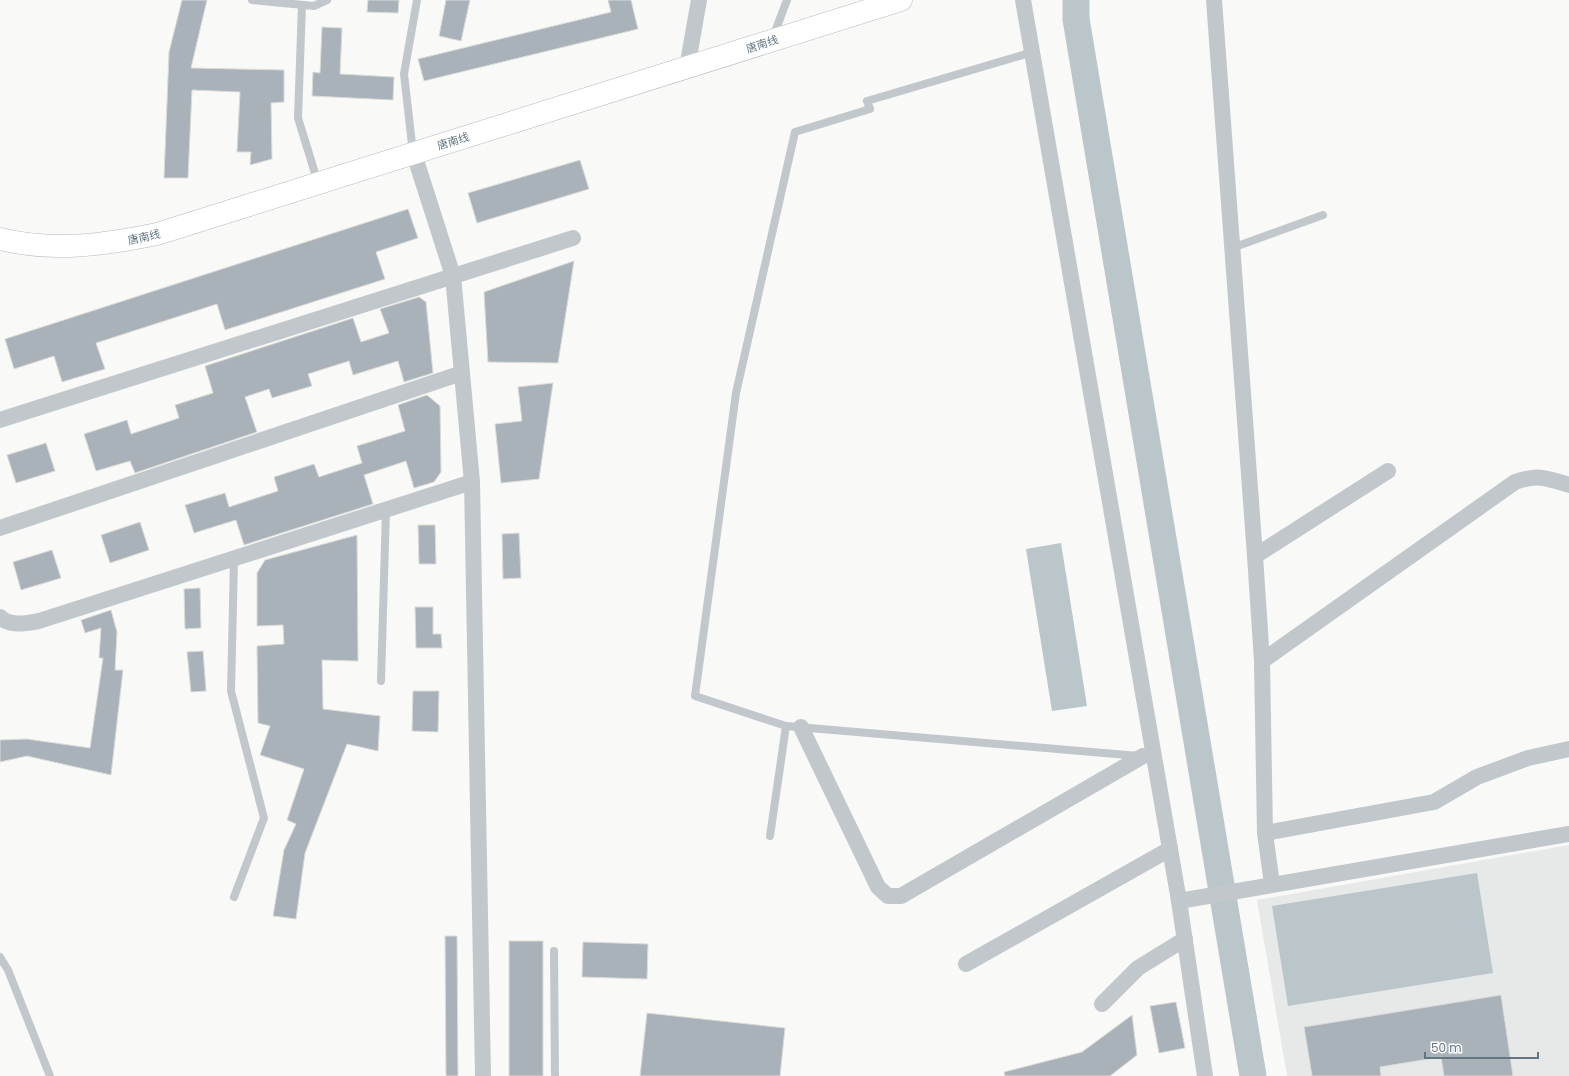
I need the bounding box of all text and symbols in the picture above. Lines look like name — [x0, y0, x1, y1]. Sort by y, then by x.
street label: 唐南线 — [744, 31, 780, 57]
street label: 唐南线 — [435, 129, 471, 153]
street label: 唐南线 — [126, 225, 162, 249]
scale bar — [1425, 1034, 1538, 1060]
text: 50 m — [1431, 1039, 1462, 1056]

